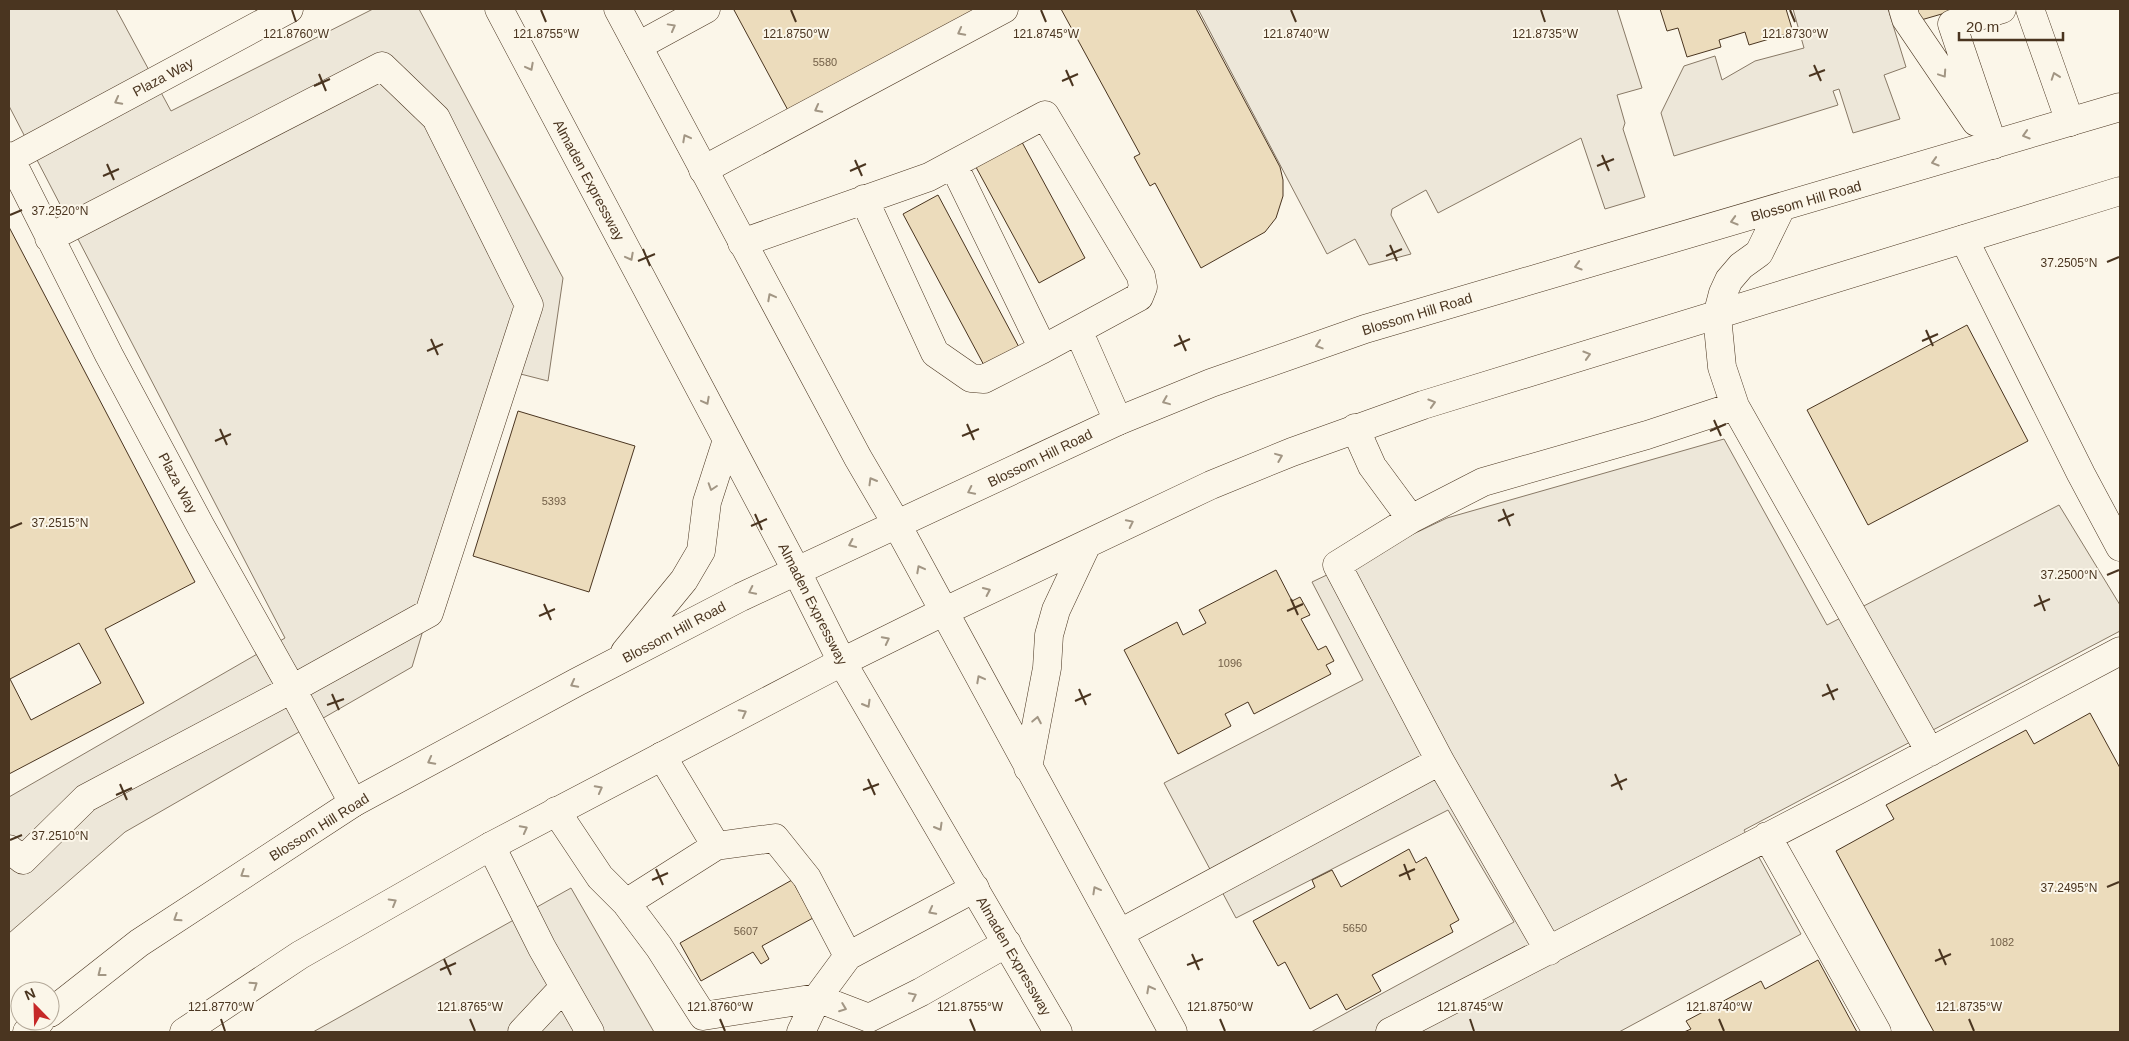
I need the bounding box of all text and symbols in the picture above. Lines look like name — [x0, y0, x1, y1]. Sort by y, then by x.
scale bar — [1959, 10, 2063, 42]
text: 20 m — [1966, 18, 1999, 35]
one-way arrow — [667, 24, 676, 34]
one-way arrow — [957, 26, 966, 36]
text: 121.8760°W — [263, 27, 330, 41]
text: 121.8755°W — [513, 27, 580, 41]
text: 121.8750°W — [763, 27, 830, 41]
text: 121.8745°W — [1013, 27, 1080, 41]
text: 121.8740°W — [1263, 27, 1330, 41]
text: 121.8735°W — [1512, 27, 1579, 41]
text: 121.8730°W — [1762, 27, 1829, 41]
street label: Plaza Way — [130, 54, 196, 100]
house number: 5580 — [813, 56, 837, 68]
one-way arrow — [524, 62, 534, 71]
one-way arrow — [1937, 68, 1946, 77]
one-way arrow — [2051, 72, 2061, 80]
one-way arrow — [114, 95, 123, 105]
one-way arrow — [814, 103, 823, 113]
street label: Almaden Expressway — [550, 117, 628, 243]
one-way arrow — [2023, 130, 2031, 140]
one-way arrow — [683, 134, 693, 143]
one-way arrow — [1932, 157, 1940, 167]
street label: Blossom Hill Road — [1749, 178, 1863, 224]
text: 37.2520°N — [32, 204, 88, 218]
one-way arrow — [1731, 216, 1739, 226]
one-way arrow — [624, 252, 634, 261]
text: 37.2505°N — [2041, 256, 2097, 270]
one-way arrow — [1574, 261, 1583, 271]
street label: Blossom Hill Road — [1360, 290, 1474, 338]
one-way arrow — [767, 293, 777, 302]
one-way arrow — [1315, 339, 1323, 349]
one-way arrow — [1583, 351, 1591, 361]
one-way arrow — [1162, 395, 1171, 406]
one-way arrow — [700, 396, 710, 405]
one-way arrow — [1427, 398, 1435, 408]
street label: Blossom Hill Road — [985, 426, 1095, 490]
street label: Plaza Way — [155, 450, 201, 516]
one-way arrow — [1274, 453, 1283, 463]
one-way arrow — [868, 478, 878, 487]
one-way arrow — [708, 482, 718, 490]
one-way arrow — [967, 485, 976, 495]
house number: 5393 — [542, 495, 566, 507]
text: 37.2515°N — [32, 516, 88, 530]
one-way arrow — [1125, 520, 1134, 530]
one-way arrow — [848, 537, 857, 548]
street label: Almaden Expressway — [775, 540, 851, 668]
one-way arrow — [916, 565, 926, 574]
text: 37.2500°N — [2041, 568, 2097, 582]
one-way arrow — [748, 585, 757, 595]
one-way arrow — [982, 587, 991, 597]
street label: Blossom Hill Road — [620, 598, 728, 666]
one-way arrow — [881, 636, 890, 646]
house number: 1096 — [1218, 657, 1242, 669]
one-way arrow — [976, 675, 986, 684]
one-way arrow — [570, 677, 579, 687]
one-way arrow — [860, 699, 870, 708]
one-way arrow — [738, 709, 747, 719]
one-way arrow — [1031, 716, 1042, 724]
one-way arrow — [428, 755, 437, 765]
one-way arrow — [594, 785, 603, 795]
street label: Blossom Hill Road — [266, 790, 372, 864]
one-way arrow — [933, 822, 943, 831]
one-way arrow — [518, 825, 527, 835]
text: 37.2510°N — [32, 829, 88, 843]
one-way arrow — [241, 868, 250, 878]
text: 37.2495°N — [2041, 881, 2097, 895]
one-way arrow — [1092, 887, 1102, 896]
street label: Almaden Expressway — [973, 894, 1055, 1018]
one-way arrow — [388, 898, 397, 908]
one-way arrow — [928, 905, 937, 915]
one-way arrow — [173, 912, 182, 922]
house number: 5650 — [1343, 922, 1367, 934]
house number: 5607 — [734, 925, 758, 937]
house number: 1082 — [1990, 936, 2014, 948]
one-way arrow — [98, 967, 107, 975]
north arrow — [10, 981, 60, 1031]
one-way arrow — [248, 982, 257, 992]
text: N — [22, 985, 38, 1003]
one-way arrow — [1147, 986, 1157, 995]
one-way arrow — [908, 992, 917, 1002]
text: 121.8770°W — [188, 1000, 255, 1014]
text: 121.8765°W — [437, 1000, 504, 1014]
text: 121.8760°W — [687, 1000, 754, 1014]
text: 121.8755°W — [937, 1000, 1004, 1014]
text: 121.8750°W — [1187, 1000, 1254, 1014]
text: 121.8745°W — [1437, 1000, 1504, 1014]
text: 121.8740°W — [1686, 1000, 1753, 1014]
text: 121.8735°W — [1936, 1000, 2003, 1014]
one-way arrow — [839, 1002, 847, 1012]

